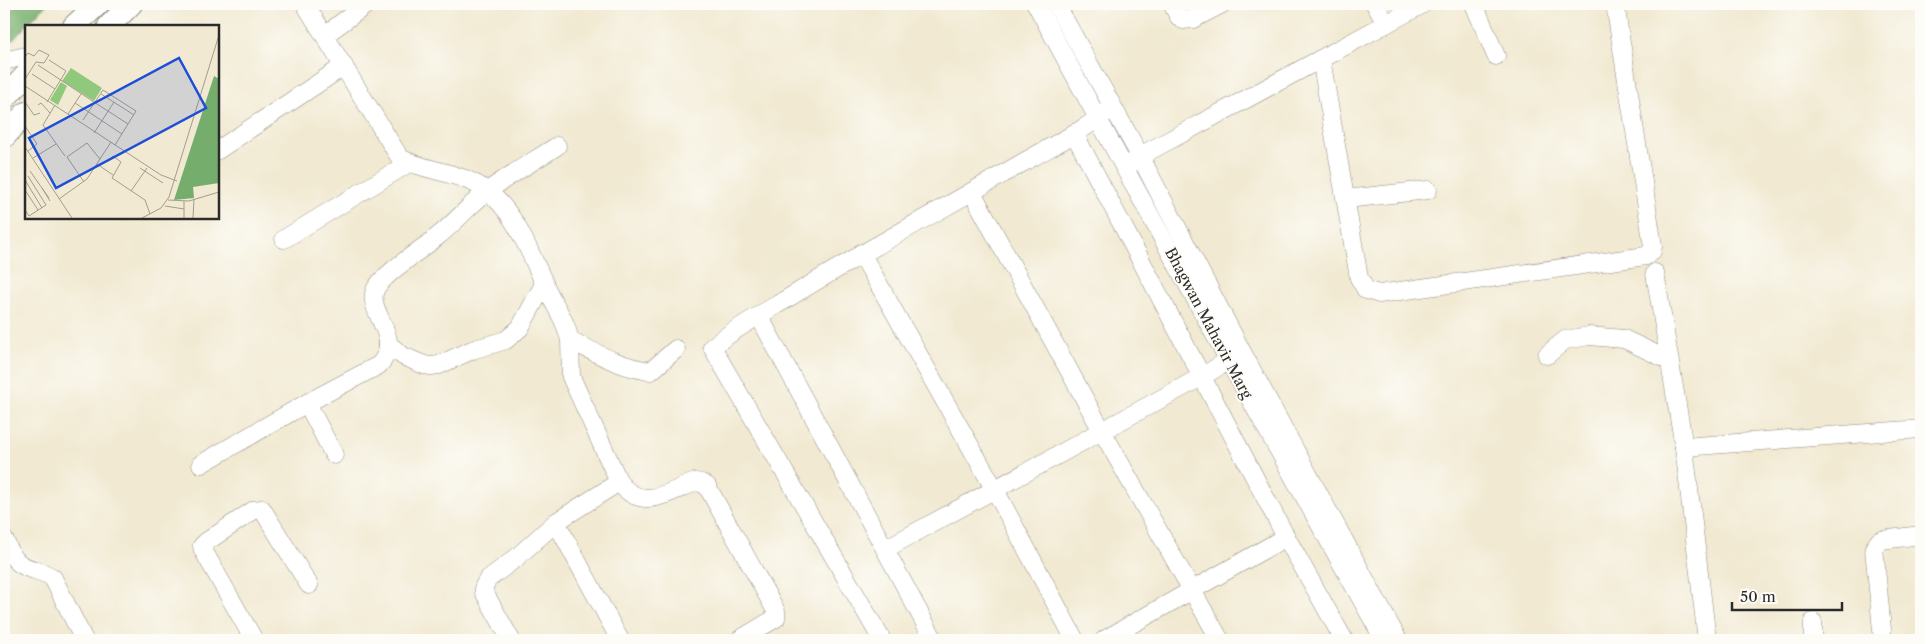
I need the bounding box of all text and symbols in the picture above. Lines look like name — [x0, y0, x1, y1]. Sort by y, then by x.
inset map — [25, 25, 219, 219]
street label: Bhagwan Mahavir Marg — [1161, 244, 1257, 402]
scale bar — [1732, 579, 1842, 611]
text: 50 m — [1740, 587, 1776, 606]

